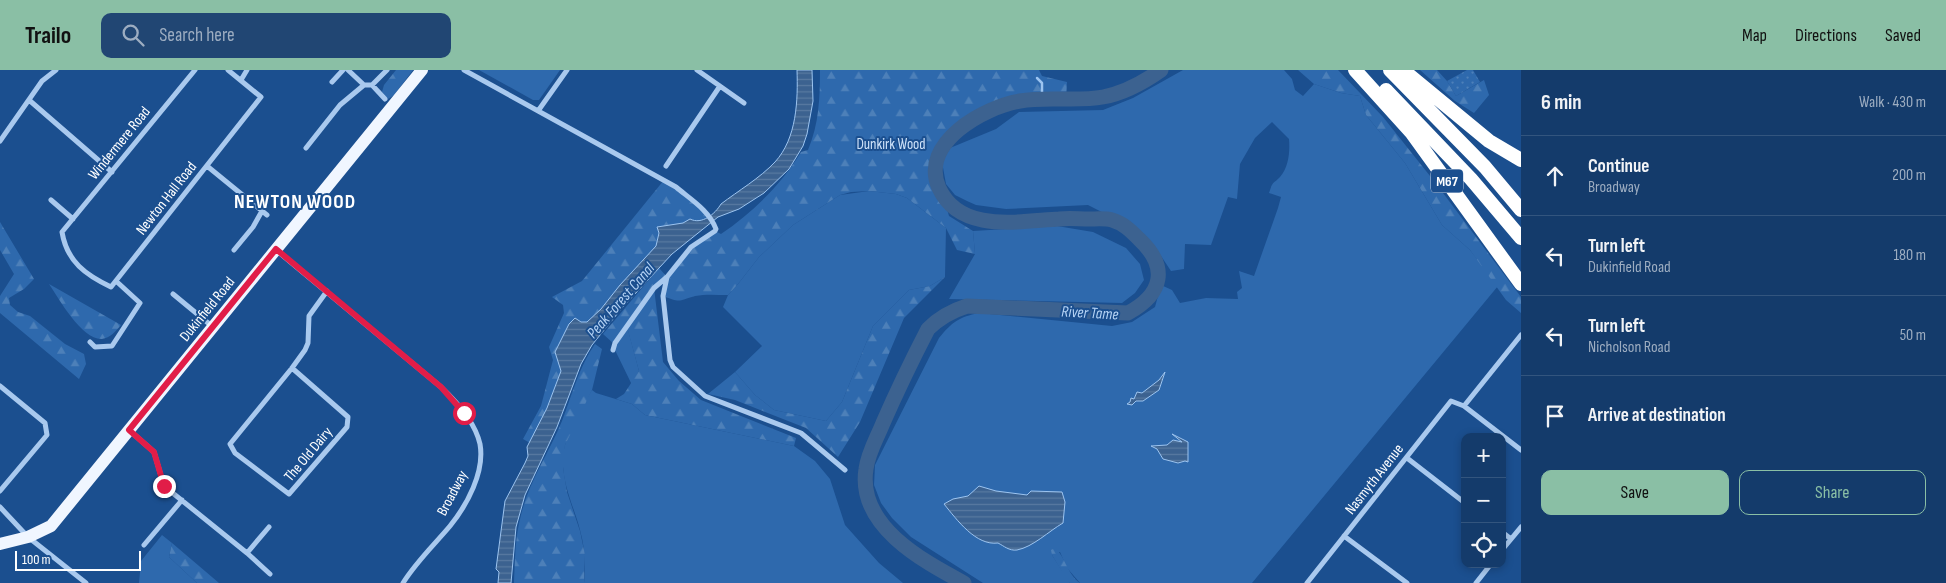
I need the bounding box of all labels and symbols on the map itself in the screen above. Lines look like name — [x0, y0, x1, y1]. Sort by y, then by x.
street label: Windermere Road — [84, 103, 155, 184]
park label: Dunkirk Wood — [856, 135, 926, 154]
street label: Newton Hall Road — [132, 158, 201, 239]
road number: M67 — [1431, 170, 1463, 192]
district label: NEWTON WOOD — [234, 190, 356, 214]
water label: Peak Forest Canal — [583, 259, 660, 342]
street label: Dukinfield Road — [176, 273, 239, 345]
water label: River Tame — [1061, 303, 1119, 324]
route start — [453, 402, 476, 425]
street label: The Old Dairy — [280, 423, 337, 486]
street label: Nasmyth Avenue — [1341, 440, 1408, 518]
street label: Broadway — [433, 467, 472, 519]
route end — [153, 475, 176, 498]
scale bar — [15, 548, 141, 571]

